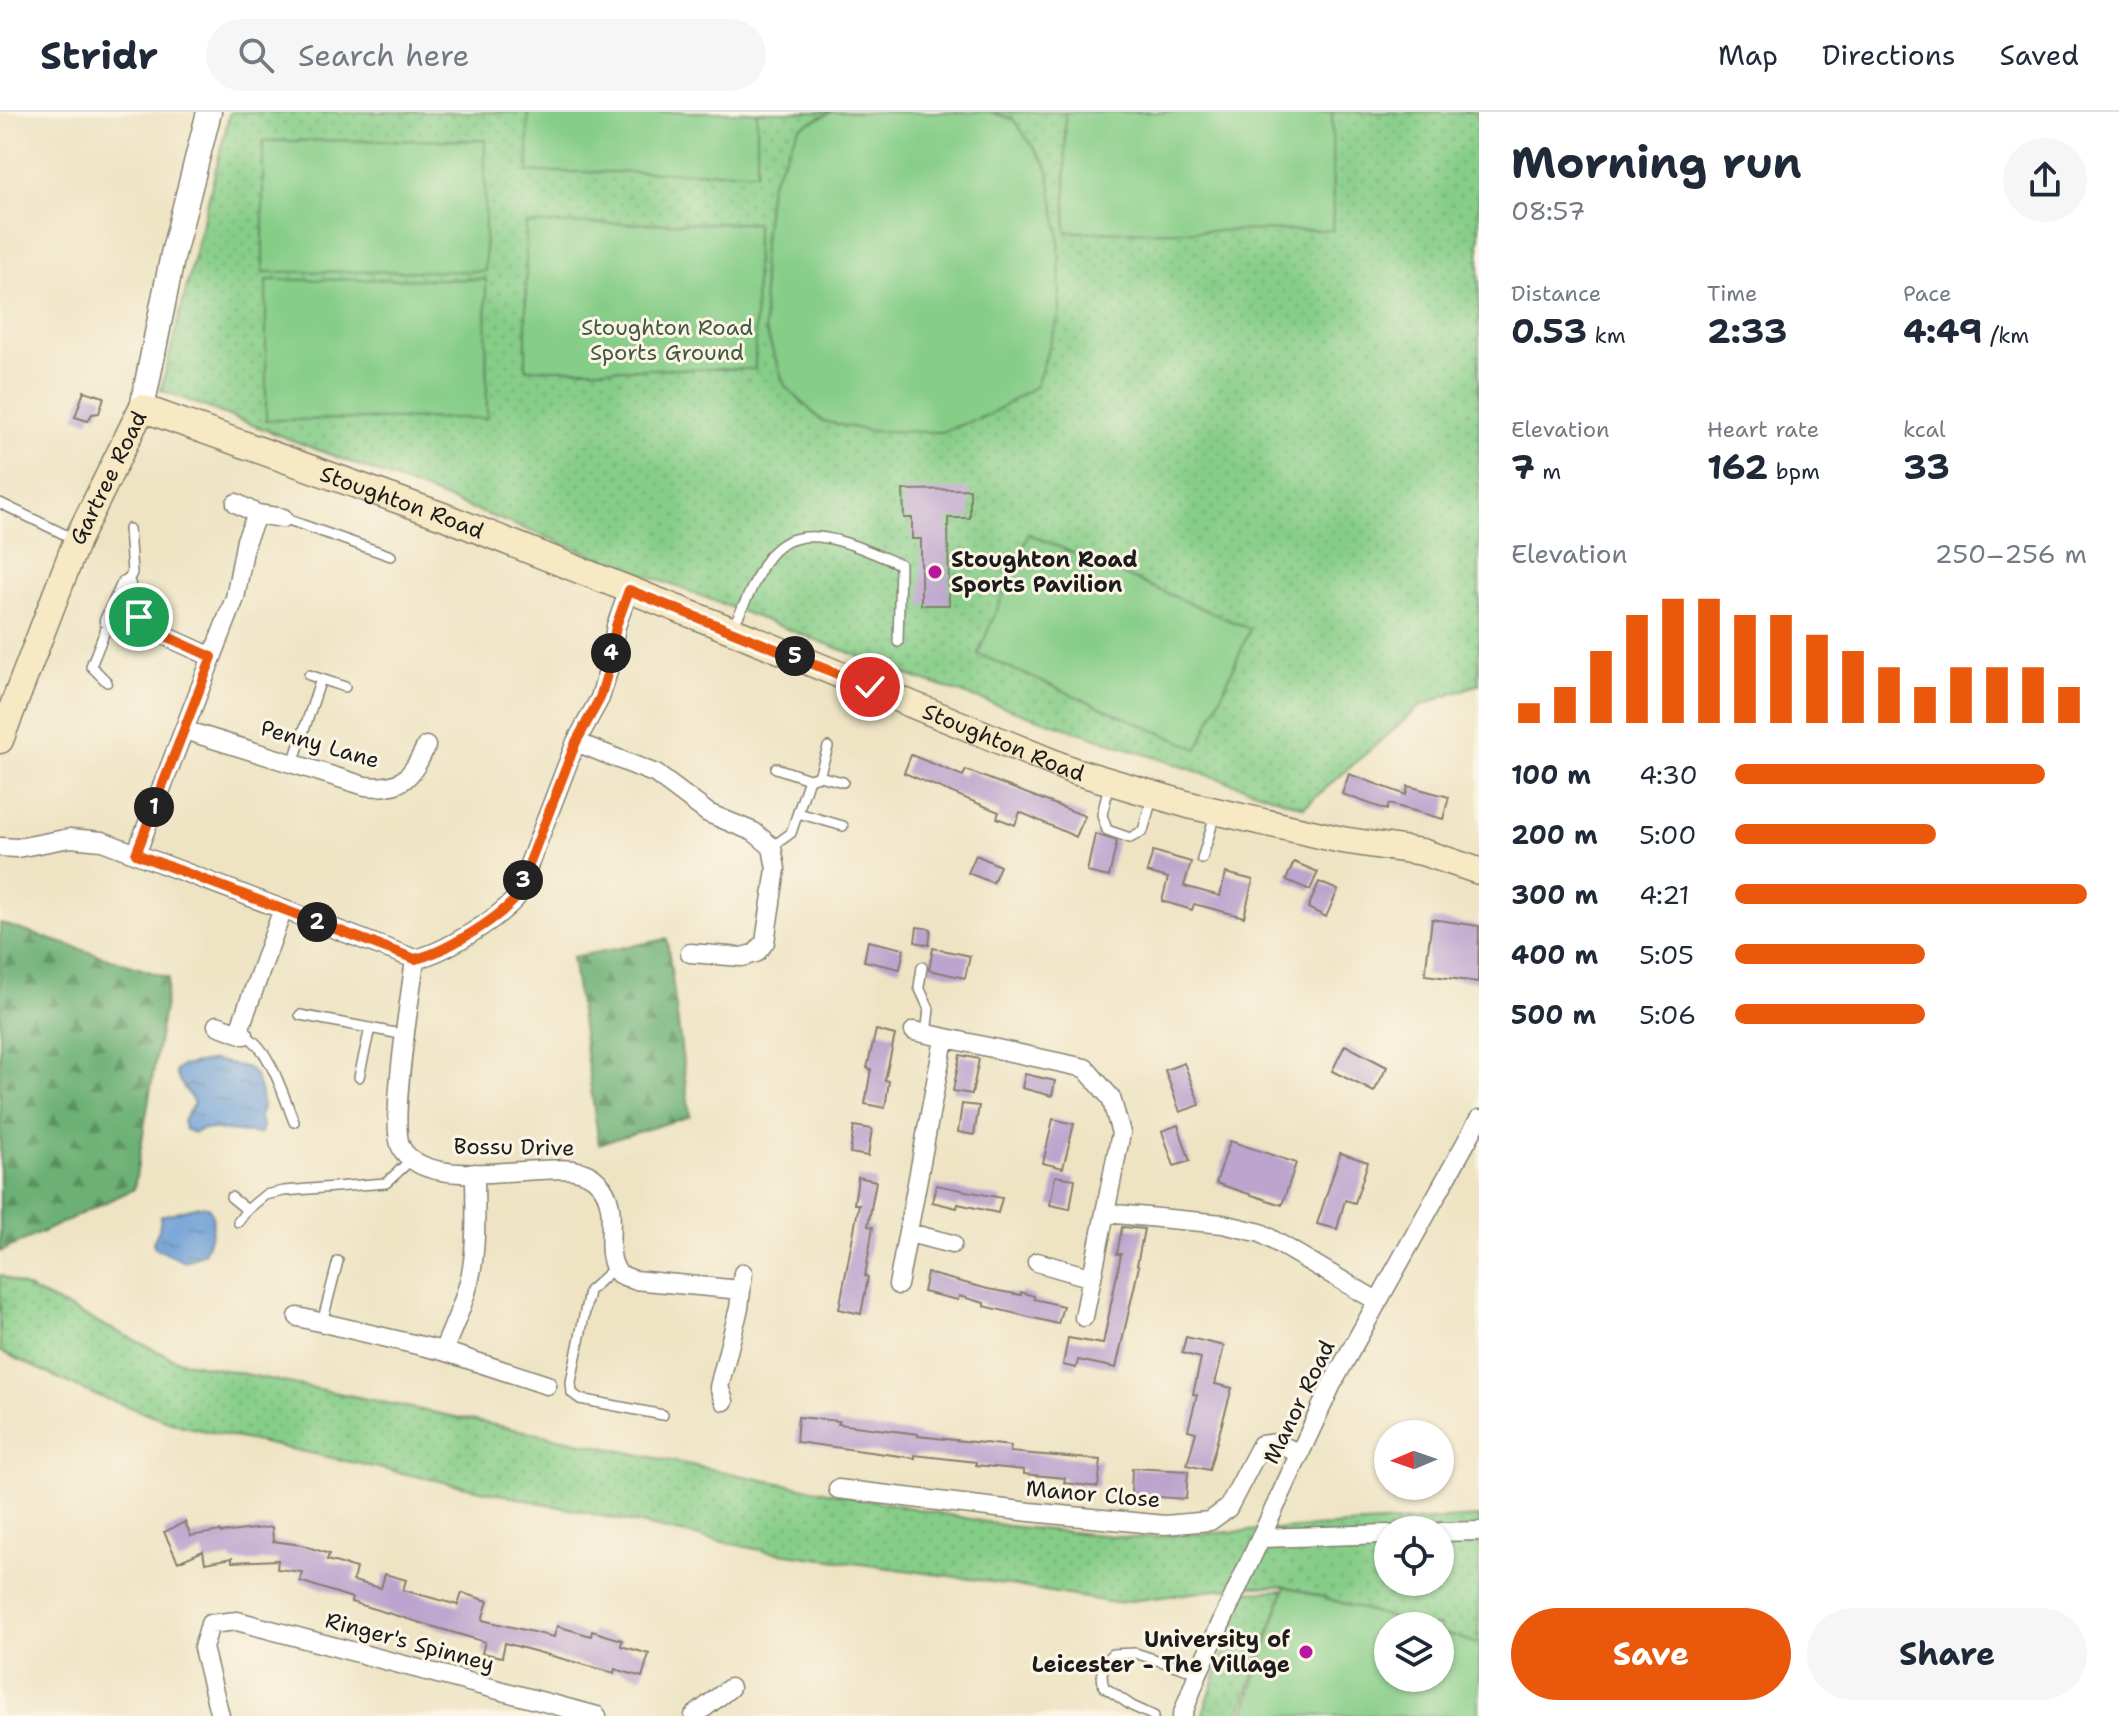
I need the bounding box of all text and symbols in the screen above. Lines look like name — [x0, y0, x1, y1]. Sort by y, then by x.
search box — [206, 19, 766, 91]
text: Stridr — [40, 30, 158, 81]
icon: search — [234, 33, 278, 77]
text: Search here — [298, 35, 469, 76]
text: Map — [1718, 36, 1778, 74]
text: Directions — [1822, 36, 1956, 74]
text: Saved — [2000, 36, 2079, 74]
text: Morning run — [1511, 133, 1802, 192]
button: share — [2003, 138, 2087, 222]
text: 08:57 — [1511, 193, 1585, 228]
text: Distance — [1511, 279, 1601, 308]
text: Time — [1707, 279, 1757, 308]
text: Pace — [1903, 279, 1951, 308]
text: 0.53 — [1511, 308, 1587, 354]
text: 2:33 — [1707, 308, 1787, 354]
text: 4:49 — [1903, 308, 1983, 354]
park label: Stoughton Road Sports Ground — [581, 313, 753, 367]
text: km — [1587, 321, 1626, 350]
text: /km — [1983, 321, 2029, 350]
street label: Gartree Road — [63, 406, 153, 549]
text: Elevation — [1511, 415, 1609, 444]
text: Heart rate — [1707, 415, 1819, 444]
text: kcal — [1903, 415, 1946, 444]
text: 7 — [1511, 444, 1535, 490]
text: 162 — [1707, 444, 1768, 490]
text: 33 — [1903, 444, 1950, 490]
text: m — [1535, 457, 1561, 486]
text: bpm — [1768, 457, 1820, 486]
street label: Stoughton Road — [316, 459, 488, 545]
text: Elevation — [1511, 536, 1627, 571]
text: 250–256 m — [1935, 536, 2087, 571]
place label: Stoughton Road Sports Pavilion — [951, 545, 1138, 599]
marker: Stoughton Road Sports Pavilion — [926, 563, 944, 581]
pin — [105, 583, 173, 651]
icon: arrive — [117, 595, 161, 639]
pin: 4 — [591, 633, 631, 673]
pin: 5 — [775, 636, 815, 676]
text: 4 — [603, 638, 619, 667]
text: 5 — [788, 641, 802, 670]
pin — [836, 653, 904, 721]
icon: check — [848, 665, 892, 709]
street label: Stoughton Road — [919, 696, 1088, 788]
street label: Penny Lane — [257, 713, 383, 775]
text: 100 m — [1511, 757, 1591, 792]
text: 4:30 — [1639, 757, 1698, 792]
pin: 1 — [134, 787, 174, 827]
text: 1 — [149, 792, 159, 821]
text: 200 m — [1511, 817, 1598, 852]
text: 5:00 — [1639, 817, 1696, 852]
pin: 3 — [503, 860, 543, 900]
text: 3 — [515, 865, 531, 894]
text: 300 m — [1511, 877, 1598, 912]
text: 4:21 — [1639, 877, 1690, 912]
pin: 2 — [297, 902, 337, 942]
text: 2 — [309, 907, 325, 936]
text: 400 m — [1511, 937, 1598, 972]
text: 5:05 — [1639, 937, 1694, 972]
text: 500 m — [1511, 997, 1596, 1032]
text: 5:06 — [1639, 997, 1696, 1032]
street label: Bossu Drive — [453, 1131, 575, 1163]
street label: Manor Road — [1257, 1335, 1342, 1469]
north arrow — [1374, 1420, 1454, 1500]
map controls — [1374, 1420, 1454, 1692]
street label: Manor Close — [1025, 1474, 1161, 1514]
button: locate — [1374, 1516, 1454, 1596]
street label: Ringer's Spinney — [322, 1605, 498, 1679]
button: Save — [1511, 1608, 1791, 1700]
button: Share — [1807, 1608, 2087, 1700]
button: layers — [1374, 1612, 1454, 1692]
place label: University of Leicester - The Village — [1032, 1625, 1290, 1679]
marker: University of Leicester - The Village — [1297, 1643, 1315, 1661]

